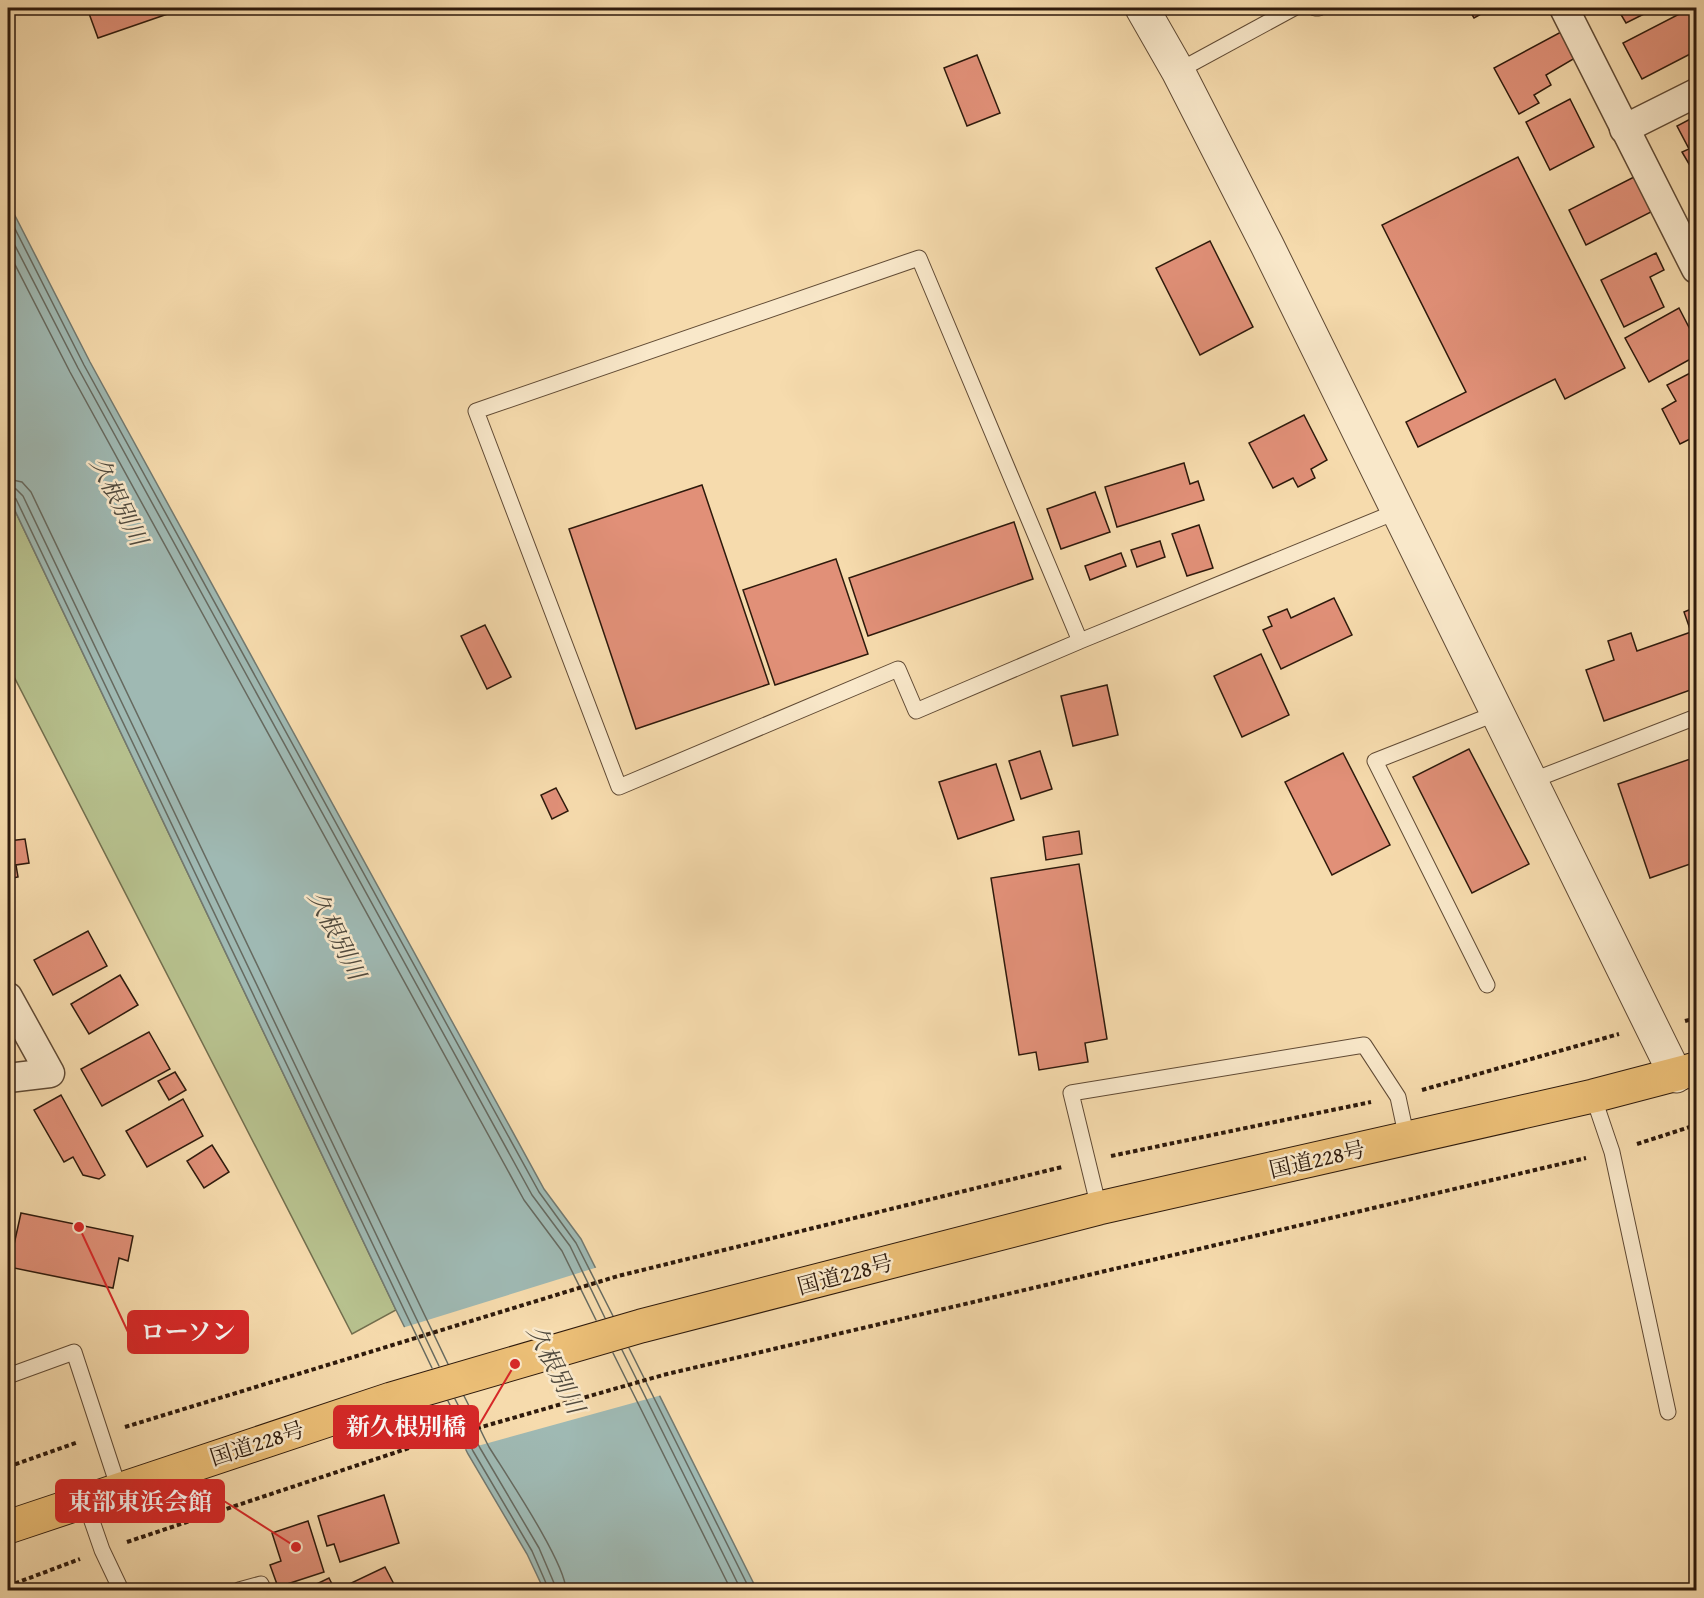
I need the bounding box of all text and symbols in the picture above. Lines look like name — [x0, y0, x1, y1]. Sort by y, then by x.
water label: 久根別川 — [82, 450, 158, 554]
water label: 久根別川 — [300, 884, 376, 988]
street label: 国道228号 — [1266, 1132, 1368, 1186]
street label: 国道228号 — [794, 1246, 896, 1302]
callout: ローソン — [128, 1311, 248, 1353]
text: ローソン — [140, 1314, 236, 1349]
water label: 久根別川 — [519, 1318, 595, 1422]
callout: 新久根別橋 — [334, 1406, 478, 1448]
text: 新久根別橋 — [346, 1409, 466, 1444]
street label: 国道228号 — [206, 1413, 308, 1473]
callout: 東部東浜会館 — [56, 1480, 224, 1522]
text: 東部東浜会館 — [68, 1484, 212, 1519]

